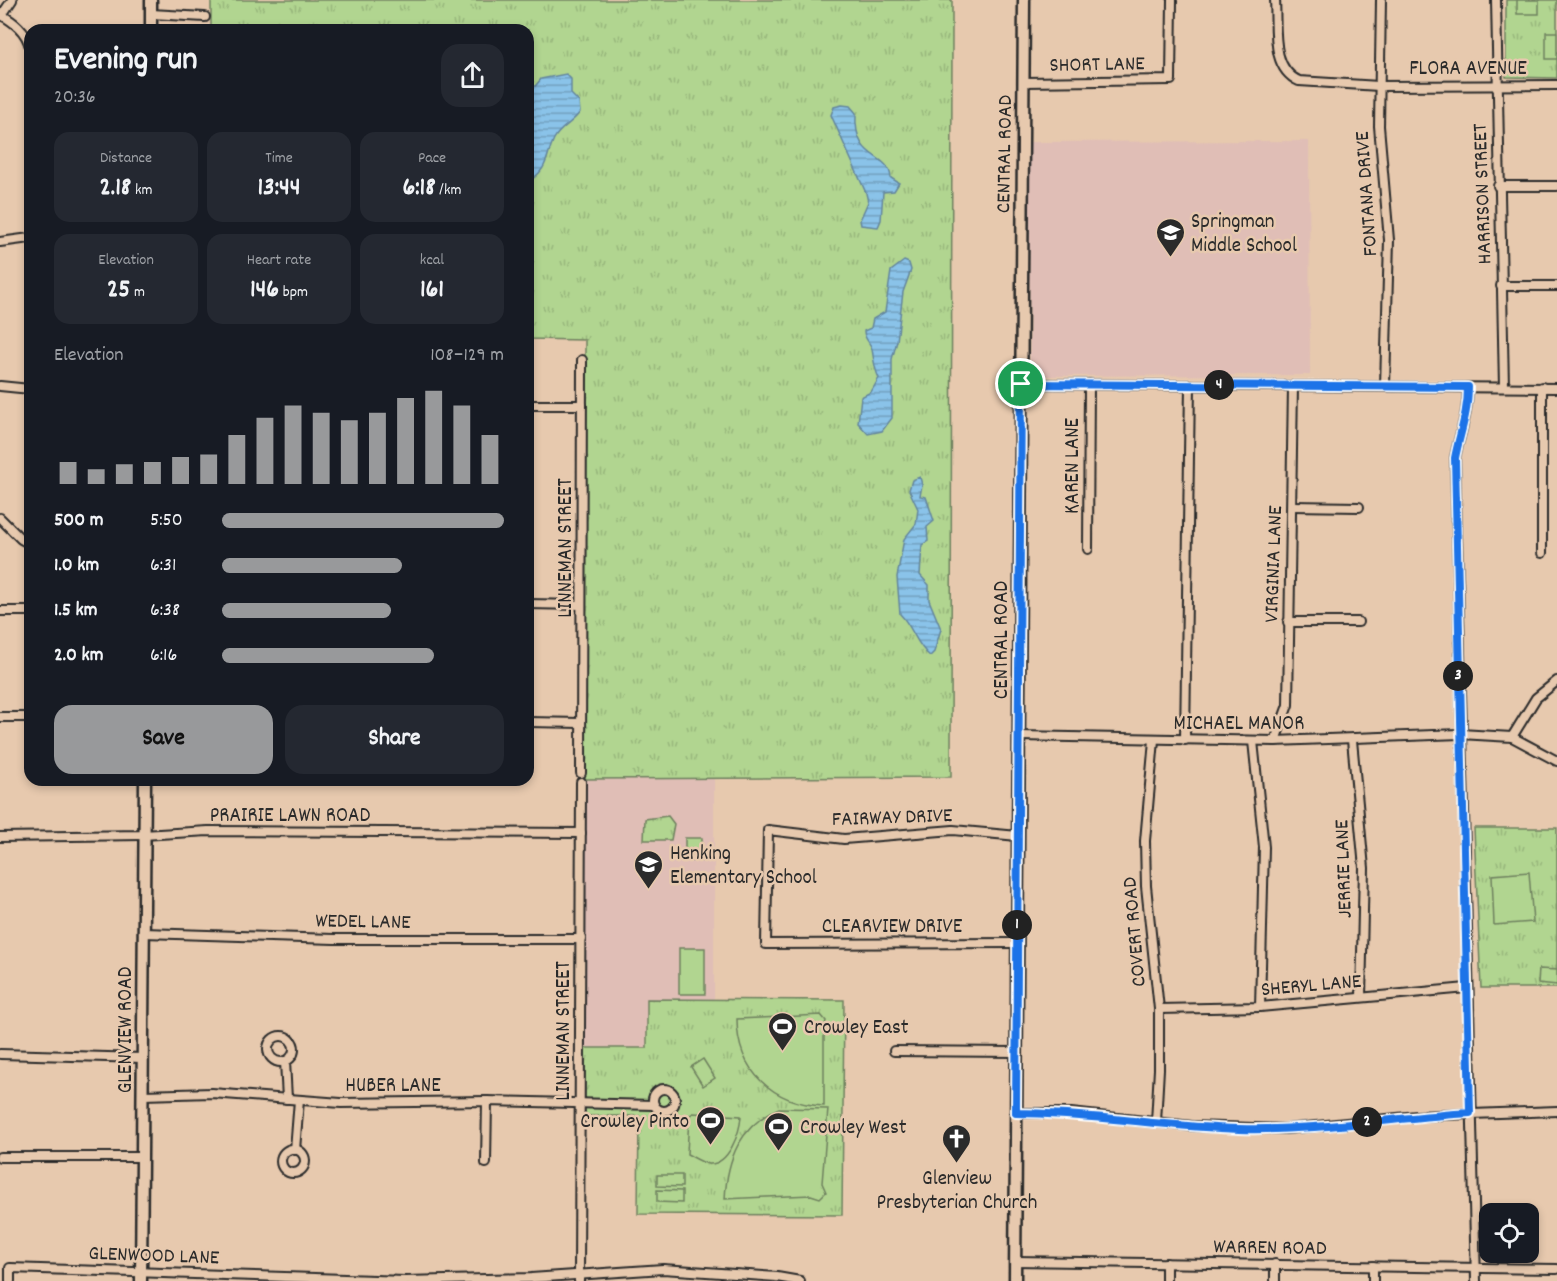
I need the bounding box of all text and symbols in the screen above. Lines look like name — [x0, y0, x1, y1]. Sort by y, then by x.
text: Evening run — [54, 38, 198, 85]
button: share — [441, 44, 504, 107]
street label: SHORT LANE — [1049, 50, 1146, 82]
street label: FLORA AVENUE — [1409, 55, 1527, 85]
text: 20:36 — [54, 84, 96, 112]
street label: CENTRAL ROAD — [990, 94, 1022, 213]
street label: HARRISON STREET — [1467, 122, 1501, 265]
street label: FONTANA DRIVE — [1349, 130, 1387, 257]
text: Distance — [100, 147, 152, 170]
text: Time — [265, 147, 293, 170]
text: Pace — [418, 147, 446, 170]
text: 2.18 — [99, 170, 131, 207]
text: 13:44 — [257, 170, 301, 207]
text: 6:18 — [403, 170, 436, 207]
text: km — [131, 179, 153, 202]
text: /km — [436, 179, 461, 202]
place label: Springman Middle School — [1191, 208, 1297, 262]
school or university icon: Springman Middle School — [1154, 216, 1186, 258]
text: Elevation — [98, 249, 154, 272]
text: Heart rate — [247, 249, 311, 272]
text: kcal — [420, 249, 444, 272]
text: 25 — [107, 272, 130, 309]
text: 146 — [250, 272, 279, 309]
text: 161 — [420, 272, 444, 309]
text: m — [130, 281, 145, 304]
text: bpm — [279, 281, 308, 304]
text: Elevation — [54, 342, 124, 370]
text: 108–129 m — [430, 342, 504, 370]
pin — [995, 358, 1046, 409]
icon: arrive — [1004, 367, 1037, 400]
pin: 4 — [1204, 370, 1234, 400]
text: 4 — [1216, 373, 1222, 396]
street label: KAREN LANE — [1059, 417, 1089, 514]
street label: LINNEMAN STREET — [552, 478, 582, 618]
street label: VIRGINIA LANE — [1258, 505, 1292, 623]
text: 500 m — [54, 507, 103, 535]
text: 5:50 — [150, 507, 183, 535]
text: 1.0 km — [54, 552, 99, 580]
text: 6:31 — [150, 552, 176, 580]
street label: CENTRAL ROAD — [988, 581, 1018, 699]
text: 1.5 km — [54, 597, 97, 625]
text: 6:38 — [150, 597, 180, 625]
text: 2.0 km — [54, 642, 103, 670]
text: 6:16 — [150, 642, 177, 670]
pin: 3 — [1443, 661, 1473, 691]
text: 3 — [1454, 664, 1462, 687]
button: Save — [54, 705, 273, 774]
button: Share — [285, 705, 504, 774]
street label: MICHAEL MANOR — [1174, 710, 1304, 740]
street label: PRAIRIE LAWN ROAD — [210, 802, 371, 832]
street label: FAIRWAY DRIVE — [831, 802, 953, 836]
street label: JERRIE LANE — [1328, 819, 1362, 919]
place label: Henking Elementary School — [670, 840, 817, 894]
school or university icon: Henking Elementary School — [633, 848, 665, 890]
street label: COVERT ROAD — [1116, 875, 1156, 988]
street label: WEDEL LANE — [315, 907, 411, 939]
pin: 1 — [1002, 910, 1032, 940]
street label: CLEARVIEW DRIVE — [822, 913, 963, 943]
text: 1 — [1015, 913, 1019, 936]
street label: LINNEMAN STREET — [550, 961, 580, 1101]
street label: GLENVIEW ROAD — [112, 966, 142, 1093]
street label: SHERYL LANE — [1260, 968, 1363, 1006]
sports icon: Crowley East — [767, 1010, 799, 1052]
place label: Crowley East — [804, 1014, 909, 1044]
street label: HUBER LANE — [345, 1072, 441, 1102]
sports icon: Crowley Pinto — [694, 1104, 726, 1146]
pin: 2 — [1352, 1107, 1382, 1137]
place label: Crowley Pinto — [580, 1108, 689, 1138]
sports icon: Crowley West — [763, 1110, 795, 1152]
text: 2 — [1364, 1110, 1371, 1133]
place label: Crowley West — [800, 1114, 907, 1144]
church icon: Glenview Presbyterian Church — [941, 1122, 973, 1164]
place label: Glenview Presbyterian Church — [877, 1165, 1037, 1219]
map controls — [1479, 1203, 1539, 1263]
button: locate — [1479, 1203, 1539, 1263]
street label: WARREN ROAD — [1213, 1233, 1327, 1265]
street label: GLENWOOD LANE — [88, 1240, 220, 1274]

